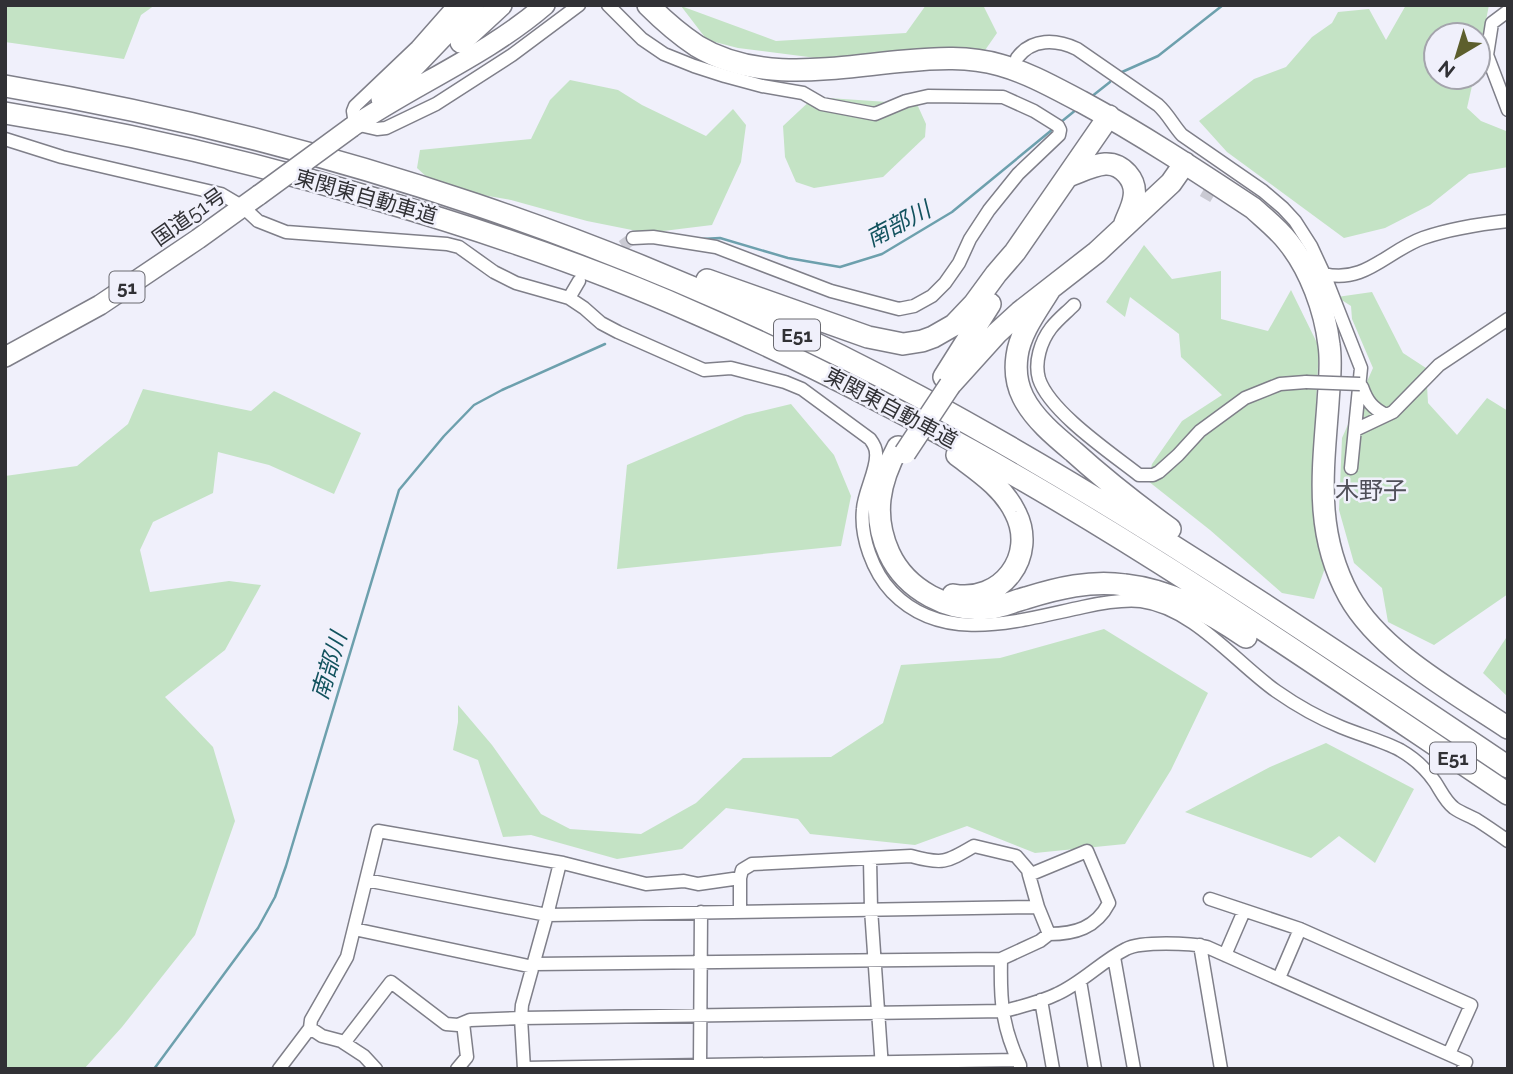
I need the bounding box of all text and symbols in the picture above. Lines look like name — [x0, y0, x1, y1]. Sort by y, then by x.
north arrow — [1422, 21, 1492, 91]
text: N — [1434, 56, 1459, 83]
street label: 東関東自動車道 — [292, 164, 440, 229]
street label: 国道51号 — [147, 182, 230, 251]
water label: 南部川 — [861, 194, 937, 252]
road number: 51 — [110, 272, 144, 302]
road number: E51 — [774, 320, 820, 350]
street label: 東関東自動車道 — [820, 362, 962, 453]
district label: 木野子 — [1335, 476, 1407, 505]
water label: 南部川 — [306, 626, 352, 703]
road number: E51 — [1430, 743, 1476, 774]

